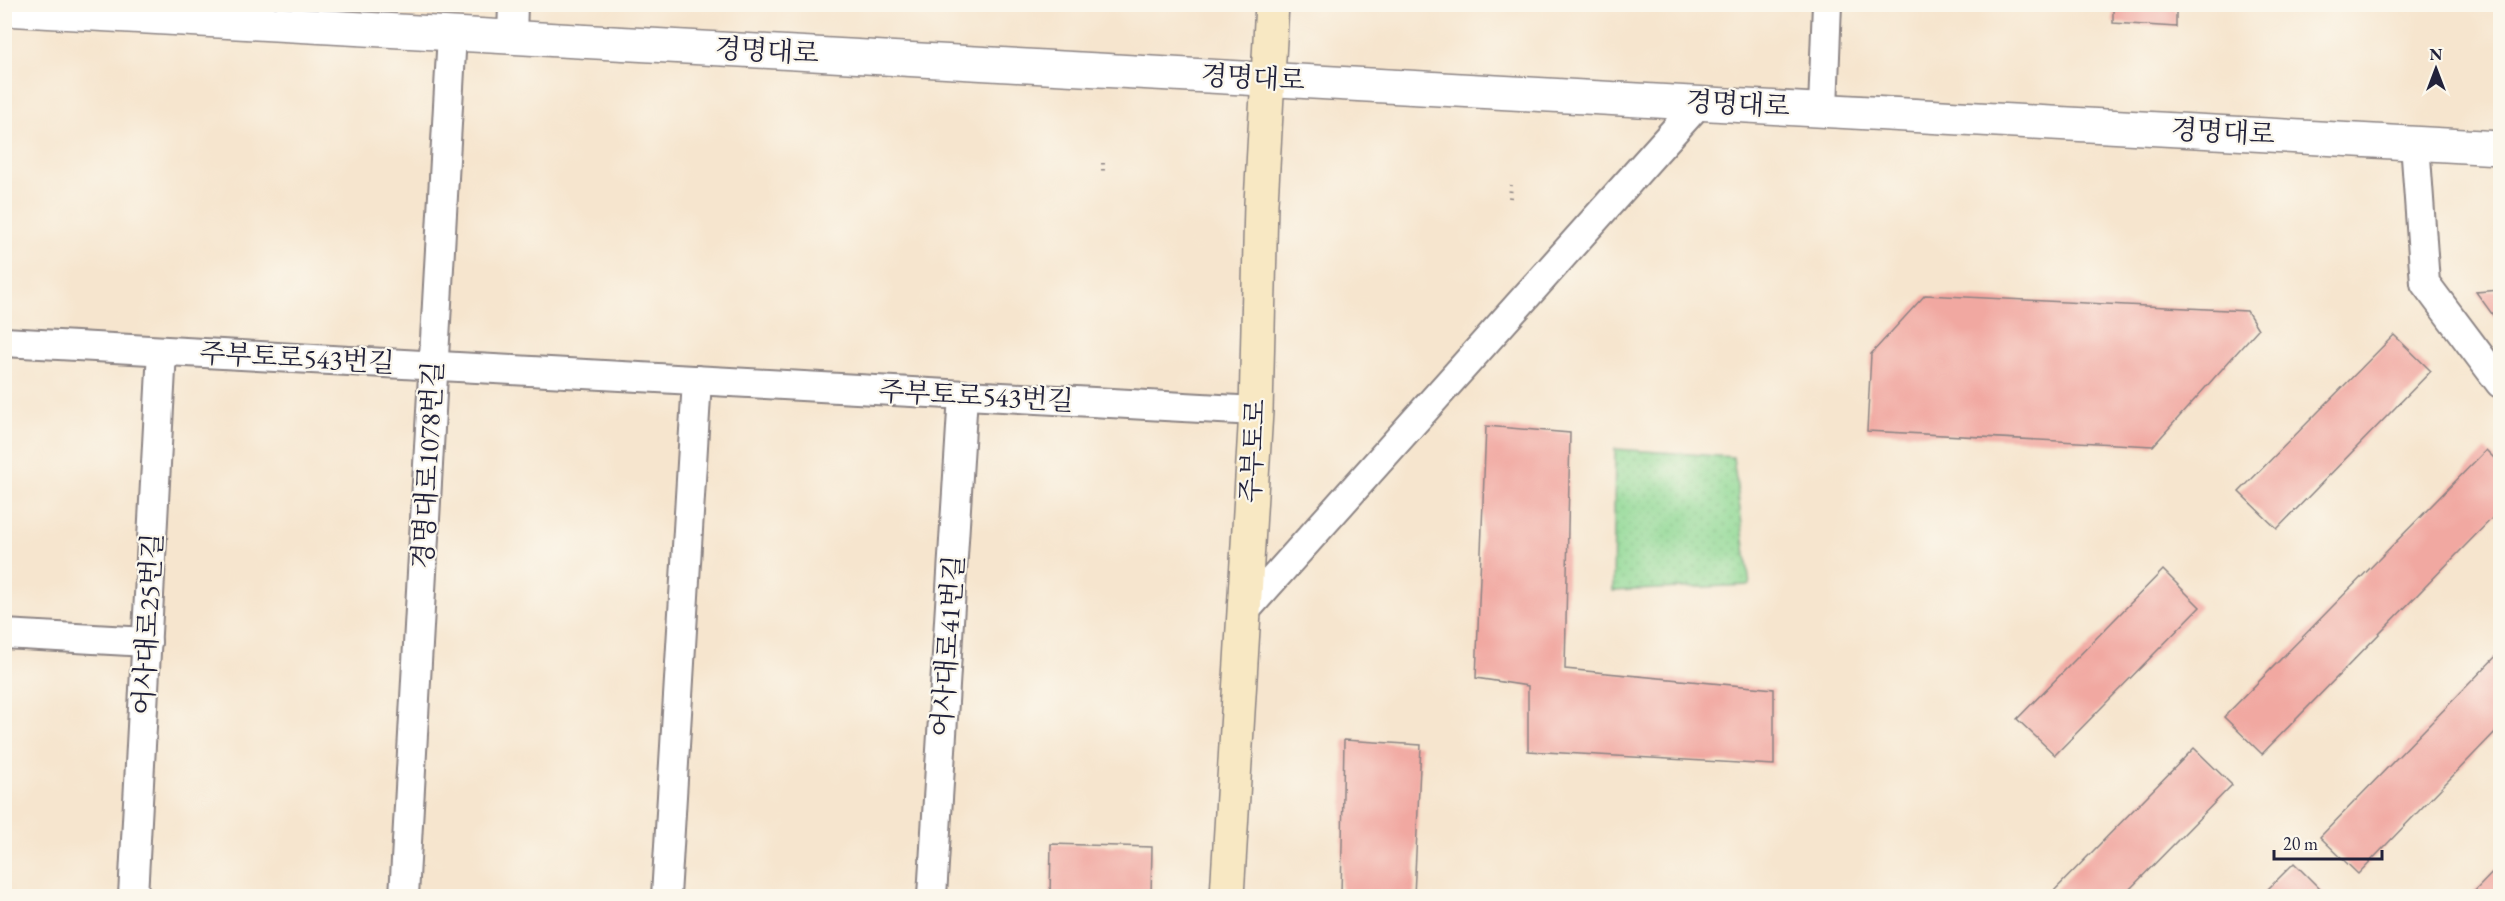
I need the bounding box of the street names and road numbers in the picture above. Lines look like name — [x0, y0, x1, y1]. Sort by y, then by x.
street label: 경명대로 — [714, 30, 820, 71]
street label: 경명대로 — [1200, 57, 1306, 98]
street label: 경명대로 — [1685, 83, 1791, 124]
street label: 경명대로 — [2170, 111, 2276, 152]
street label: 주부토로543번길 — [199, 335, 395, 380]
street label: 경명대로1078번길 — [405, 360, 450, 570]
street label: 주부토로543번길 — [878, 373, 1074, 418]
street label: 주부토로 — [1232, 398, 1273, 504]
street label: 어사대로25번길 — [125, 532, 170, 716]
street label: 어사대로41번길 — [924, 554, 971, 738]

